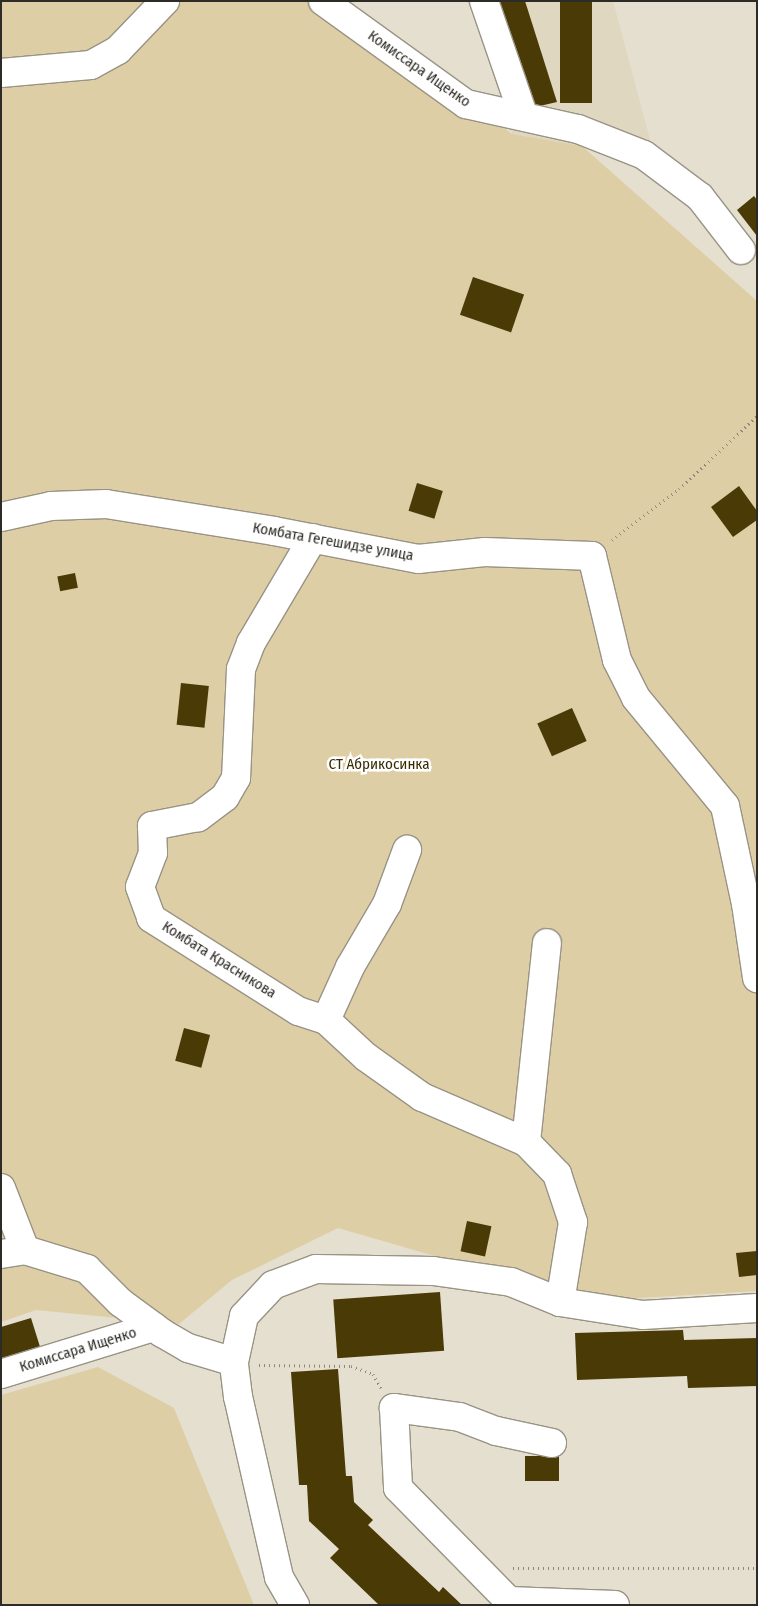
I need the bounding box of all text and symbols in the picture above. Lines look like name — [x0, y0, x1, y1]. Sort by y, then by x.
street label: Комиссара Ищенко — [364, 27, 474, 111]
street label: Комбата Гегешидзе улица — [251, 519, 415, 565]
park label: СТ Абрикосинка — [328, 756, 430, 774]
street label: Комбата Красникова — [159, 918, 279, 1002]
street label: Комиссара Ищенко — [17, 1324, 139, 1376]

